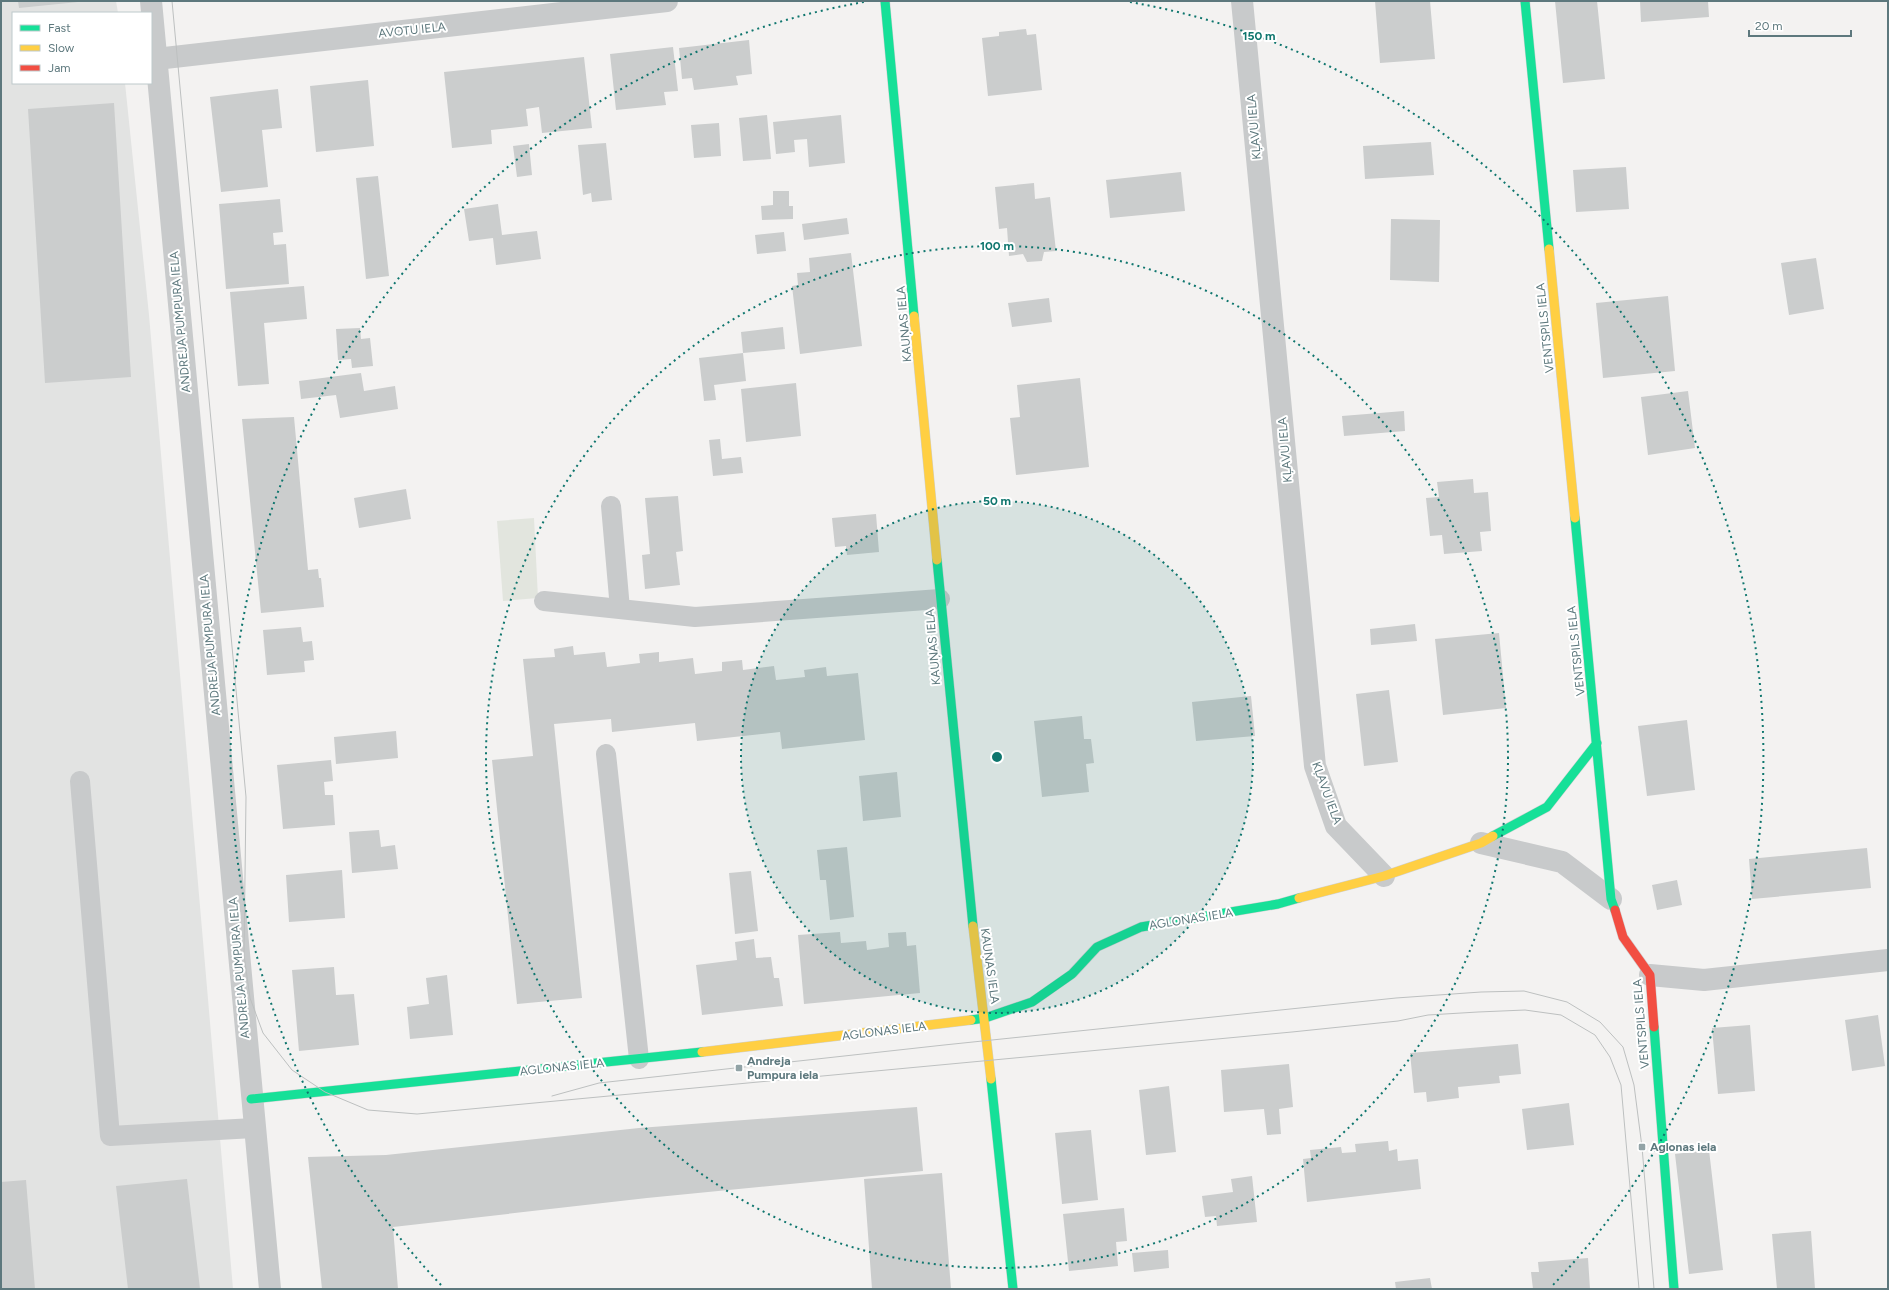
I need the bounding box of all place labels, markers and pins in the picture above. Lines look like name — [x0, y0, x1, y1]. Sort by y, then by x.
centre of rings — [990, 750, 1004, 764]
place label: Andreja Pumpura iela — [747, 1054, 818, 1082]
marker: Andreja Pumpura iela — [734, 1063, 744, 1073]
place label: Aglonas iela — [1650, 1140, 1716, 1154]
marker: Aglonas iela — [1637, 1142, 1647, 1152]

